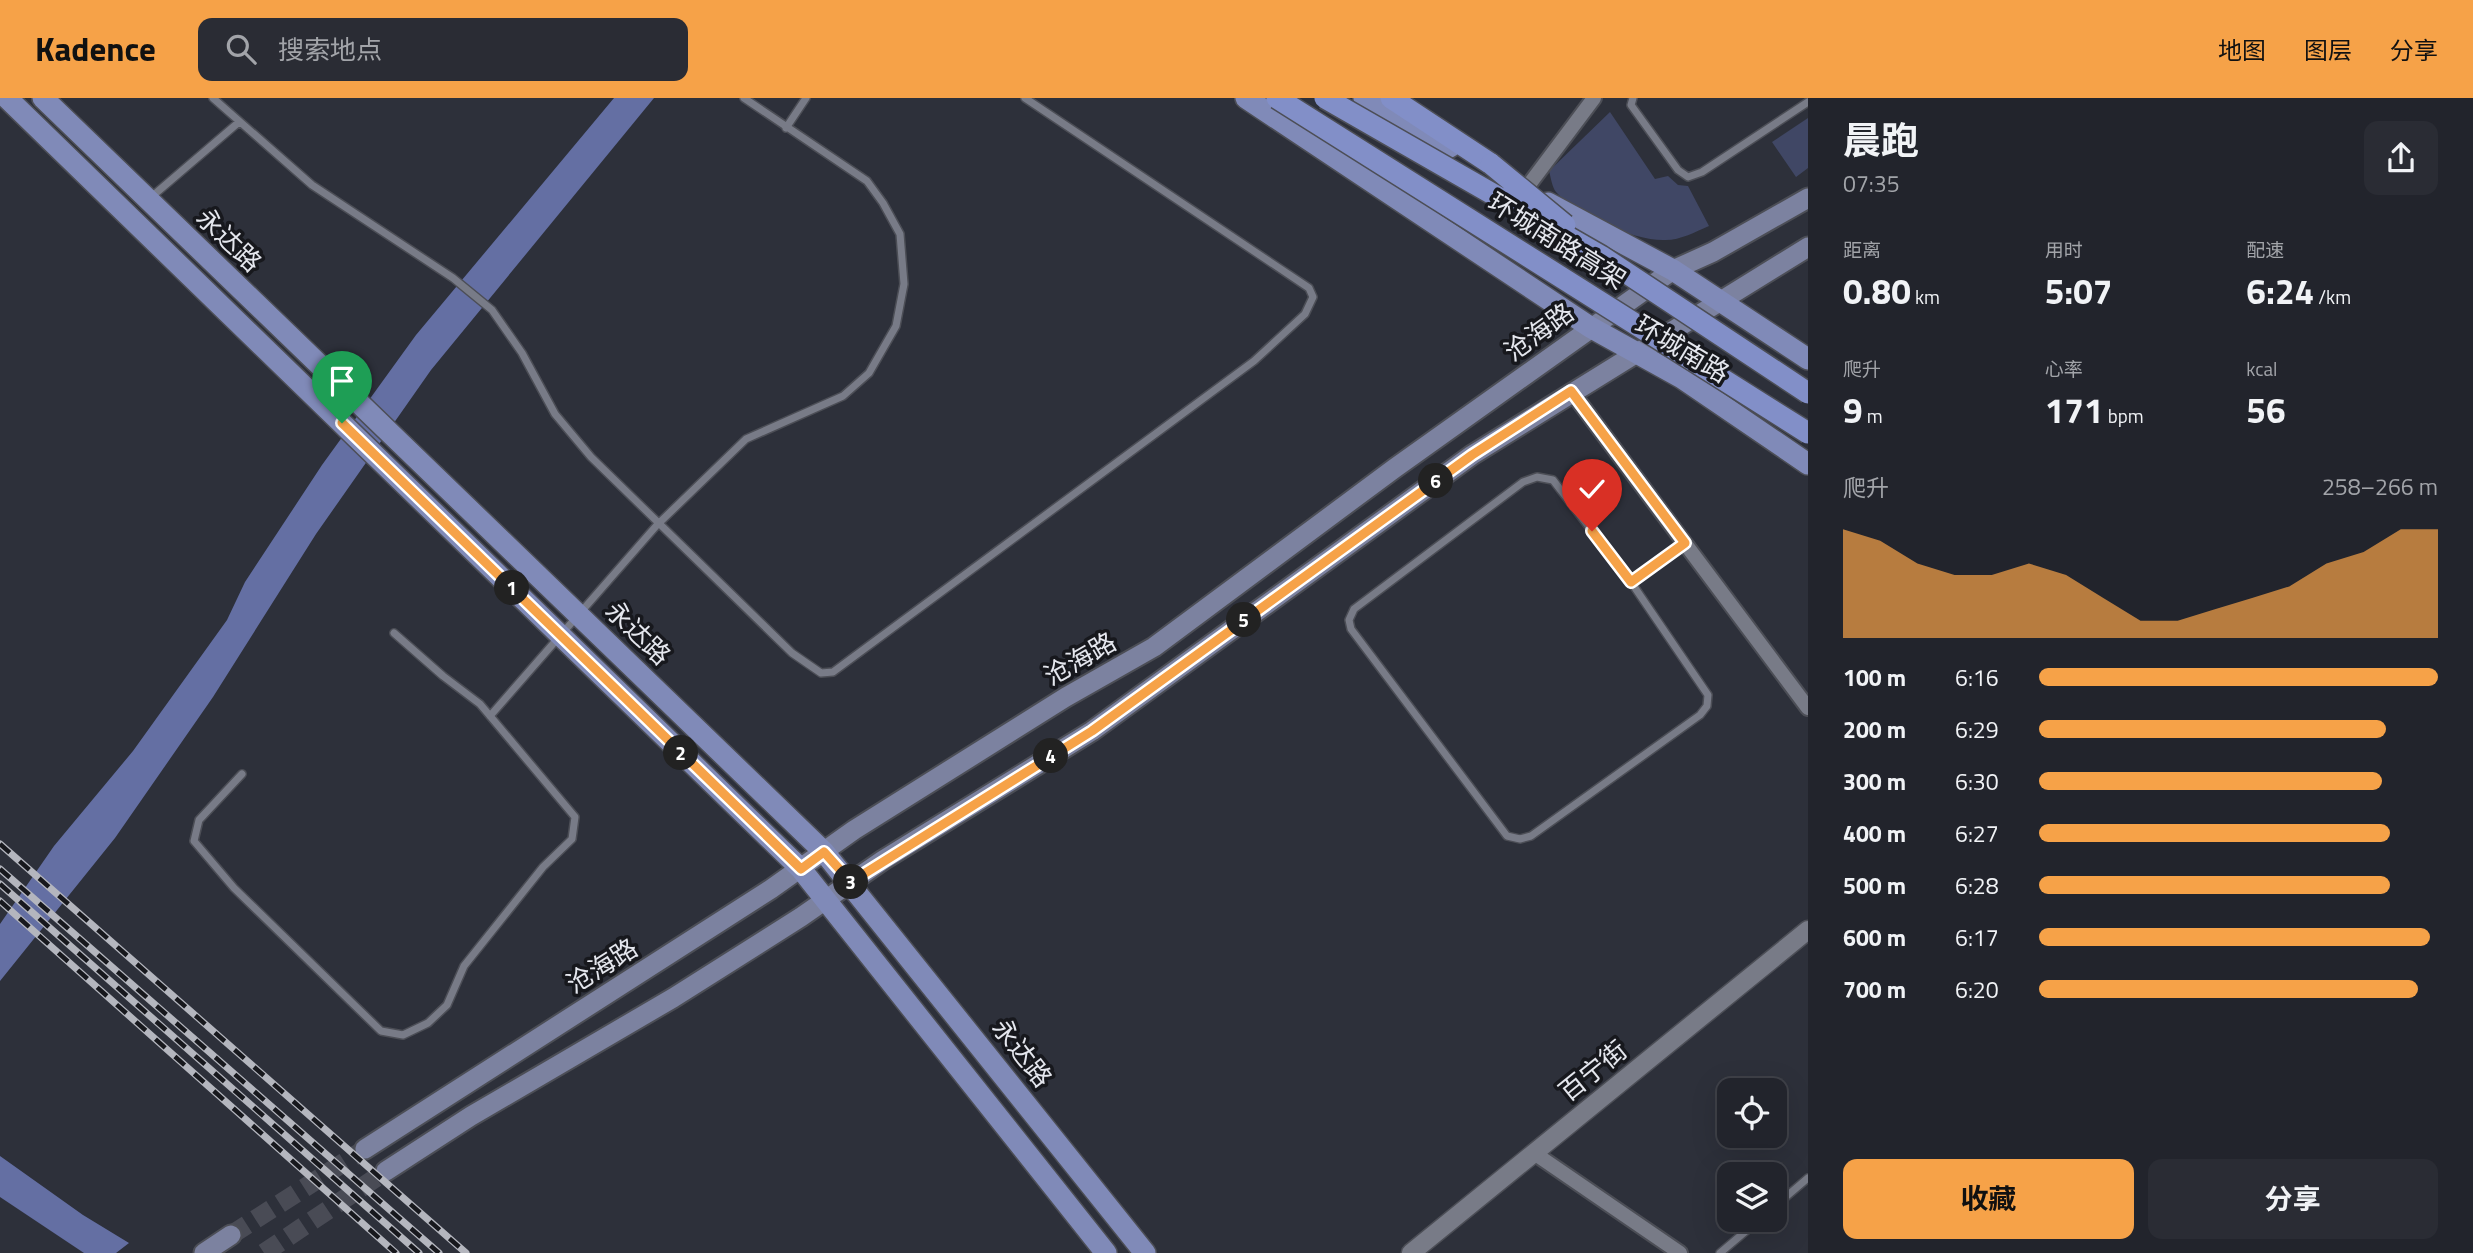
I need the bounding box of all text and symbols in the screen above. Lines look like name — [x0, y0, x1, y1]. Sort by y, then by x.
search box — [198, 18, 688, 81]
text: Kadence — [35, 24, 156, 74]
icon: search — [222, 30, 260, 68]
text: 搜索地点 — [278, 30, 382, 69]
text: 地图 — [2218, 32, 2266, 68]
text: 图层 — [2304, 32, 2352, 68]
text: 分享 — [2390, 32, 2438, 68]
text: 晨跑 — [1843, 111, 1919, 169]
button: share — [2364, 121, 2438, 195]
text: 07:35 — [1843, 166, 1900, 201]
street label: 环城南路高架 — [1481, 183, 1634, 298]
street label: 永达路 — [188, 199, 271, 281]
text: 距离 — [1843, 235, 1881, 264]
text: 用时 — [2045, 235, 2083, 264]
text: 配速 — [2246, 235, 2284, 264]
text: 0.80 — [1843, 264, 1911, 318]
text: 5:07 — [2045, 264, 2112, 318]
text: 6:24 — [2246, 264, 2314, 318]
text: km — [1911, 282, 1940, 311]
text: /km — [2314, 282, 2351, 311]
street label: 沧海路 — [1496, 293, 1582, 370]
street label: 环城南路 — [1628, 305, 1737, 392]
pin — [312, 351, 372, 423]
text: 爬升 — [1843, 354, 1881, 383]
text: 心率 — [2045, 354, 2083, 383]
text: kcal — [2246, 354, 2277, 383]
icon: arrive — [323, 362, 361, 400]
text: 9 — [1843, 383, 1863, 437]
text: 171 — [2045, 383, 2103, 437]
text: 56 — [2246, 383, 2286, 437]
text: m — [1863, 401, 1883, 430]
text: bpm — [2103, 401, 2144, 430]
pin — [1562, 459, 1622, 531]
pin: 6 — [1418, 464, 1454, 498]
text: 6 — [1430, 466, 1441, 495]
text: 258–266 m — [2322, 469, 2438, 504]
icon: check — [1573, 470, 1611, 508]
text: 爬升 — [1843, 470, 1889, 505]
pin: 1 — [494, 570, 530, 606]
text: 1 — [506, 573, 517, 602]
street label: 永达路 — [597, 592, 680, 674]
pin: 5 — [1226, 602, 1262, 638]
text: 5 — [1238, 605, 1249, 634]
street label: 沧海路 — [1036, 622, 1123, 695]
text: 100 m — [1843, 660, 1906, 695]
text: 6:16 — [1955, 660, 1999, 695]
text: 200 m — [1843, 712, 1906, 747]
text: 6:29 — [1955, 712, 1999, 747]
pin: 2 — [664, 736, 698, 770]
text: 2 — [675, 738, 686, 767]
pin: 4 — [1034, 738, 1068, 774]
text: 4 — [1045, 741, 1056, 770]
text: 300 m — [1843, 764, 1906, 799]
text: 6:30 — [1955, 764, 1999, 799]
text: 400 m — [1843, 816, 1906, 851]
text: 6:27 — [1955, 816, 1999, 851]
pin: 3 — [834, 864, 868, 900]
text: 3 — [845, 867, 856, 896]
text: 500 m — [1843, 868, 1906, 903]
text: 6:28 — [1955, 868, 1999, 903]
text: 600 m — [1843, 920, 1906, 955]
text: 6:17 — [1955, 920, 1999, 955]
street label: 沧海路 — [558, 928, 645, 1003]
text: 700 m — [1843, 972, 1906, 1007]
text: 6:20 — [1955, 972, 1999, 1007]
street label: 永达路 — [983, 1010, 1062, 1095]
street label: 百宁街 — [1550, 1031, 1635, 1110]
map controls — [1717, 1078, 1787, 1232]
button: locate — [1717, 1078, 1787, 1148]
button: 收藏 — [1843, 1159, 2134, 1239]
button: 分享 — [2148, 1159, 2438, 1239]
button: layers — [1717, 1162, 1787, 1232]

